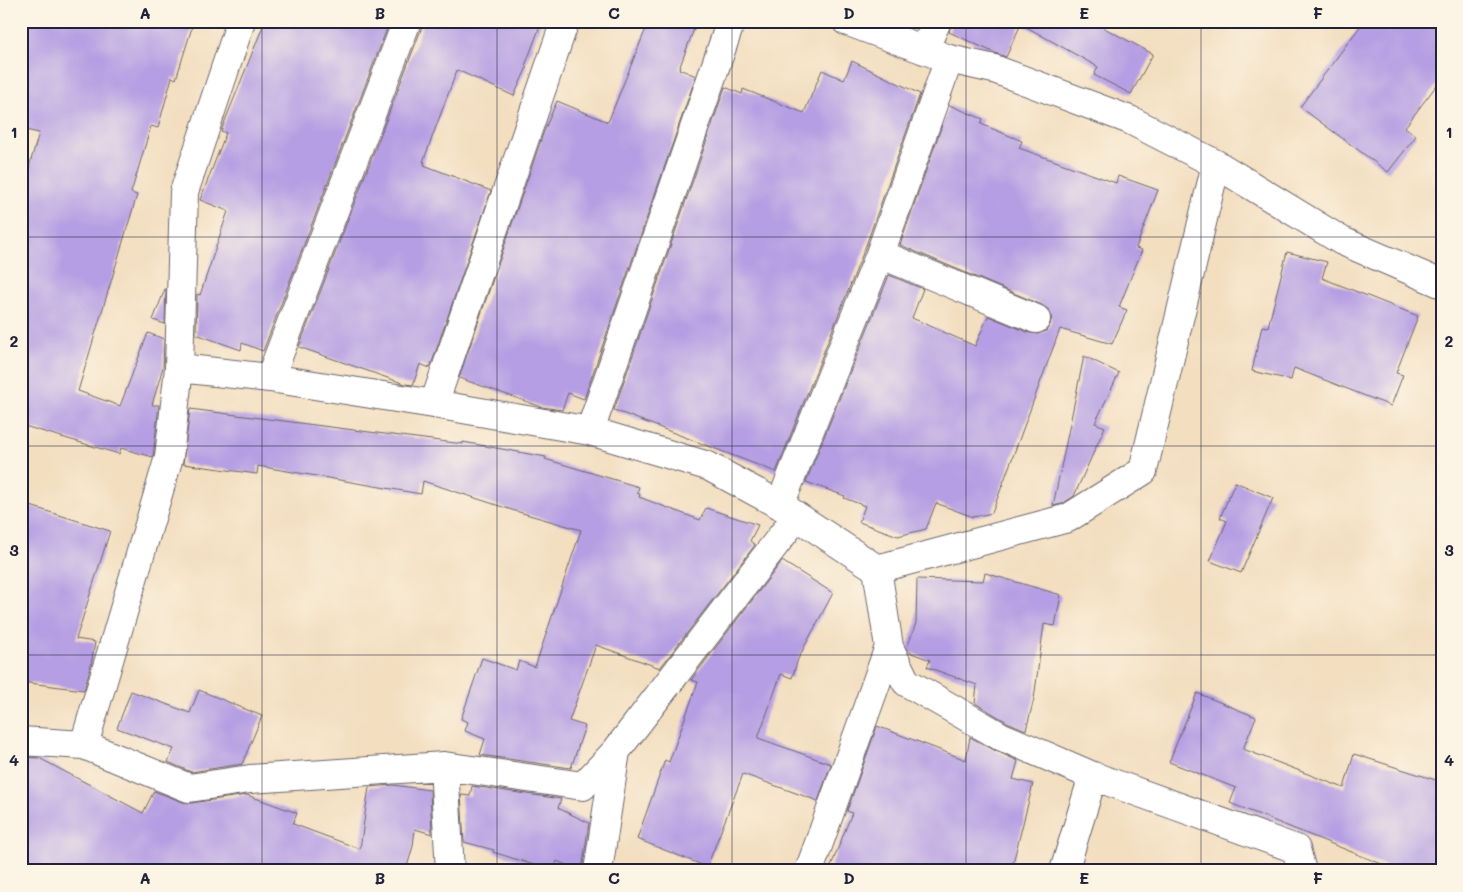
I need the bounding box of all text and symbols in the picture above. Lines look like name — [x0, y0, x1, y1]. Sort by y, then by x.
text: A — [139, 2, 151, 23]
text: B — [375, 2, 385, 23]
text: C — [608, 2, 620, 23]
text: D — [843, 2, 855, 23]
text: E — [1079, 2, 1089, 23]
text: F — [1313, 2, 1323, 23]
text: 1 — [10, 121, 18, 142]
text: 1 — [1445, 121, 1453, 142]
text: 2 — [10, 330, 19, 351]
text: 2 — [1445, 330, 1454, 351]
text: 3 — [9, 539, 19, 560]
text: 3 — [1444, 539, 1454, 560]
text: 4 — [9, 749, 19, 770]
text: 4 — [1444, 749, 1454, 770]
text: A — [139, 867, 151, 888]
text: B — [375, 867, 385, 888]
text: C — [608, 867, 620, 888]
text: D — [843, 867, 855, 888]
text: E — [1079, 867, 1089, 888]
text: F — [1313, 867, 1323, 888]

